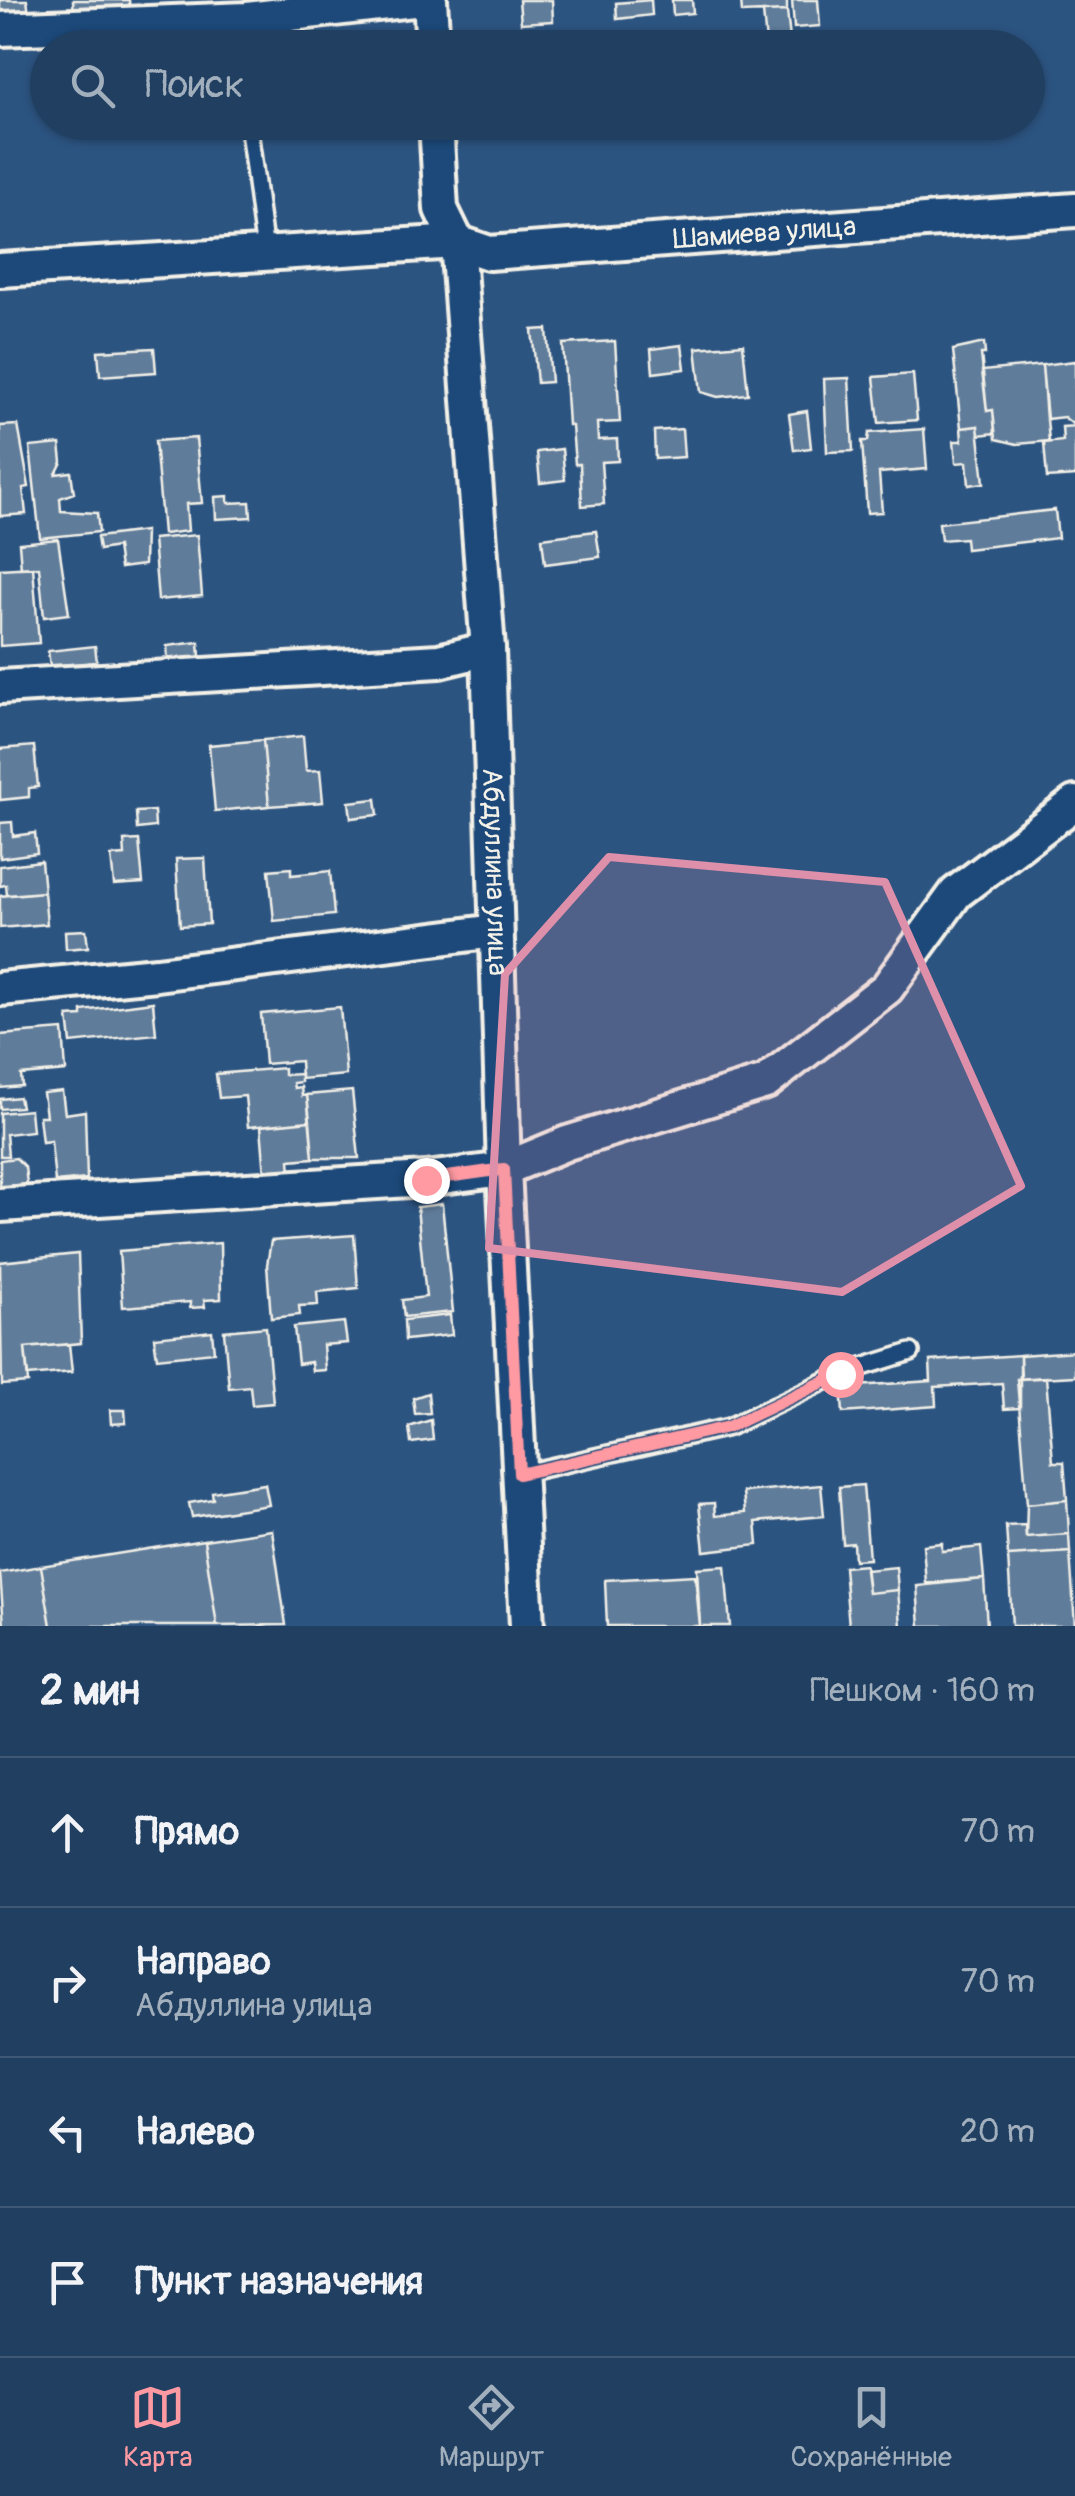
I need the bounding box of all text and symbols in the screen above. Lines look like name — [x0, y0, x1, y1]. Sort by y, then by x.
search box — [30, 30, 1045, 140]
icon: search — [65, 58, 120, 113]
text: Поиск — [145, 61, 244, 109]
street label: Шамиева улица — [672, 209, 857, 257]
street label: Абдуллина улица — [474, 767, 516, 976]
route end — [404, 1158, 450, 1204]
route start — [818, 1352, 864, 1398]
text: 2 мин — [40, 1665, 140, 1717]
text: Пешком · 160 m — [810, 1671, 1035, 1711]
icon: ahead — [40, 1805, 95, 1860]
text: Прямо — [135, 1808, 239, 1856]
text: 70 m — [961, 1812, 1035, 1852]
text: Направо — [135, 1938, 271, 1986]
icon: right — [40, 1955, 95, 2010]
text: 70 m — [961, 1962, 1035, 2002]
text: Абдуллина улица — [135, 1986, 372, 2026]
icon: left — [40, 2105, 95, 2160]
text: Налево — [135, 2108, 255, 2156]
text: 20 m — [960, 2112, 1035, 2152]
icon: arrive — [40, 2255, 95, 2310]
text: Пункт назначения — [135, 2258, 423, 2306]
tab: Карта — [123, 2380, 193, 2475]
tab: Маршрут — [439, 2380, 544, 2475]
tab: Сохранённые — [790, 2380, 952, 2475]

